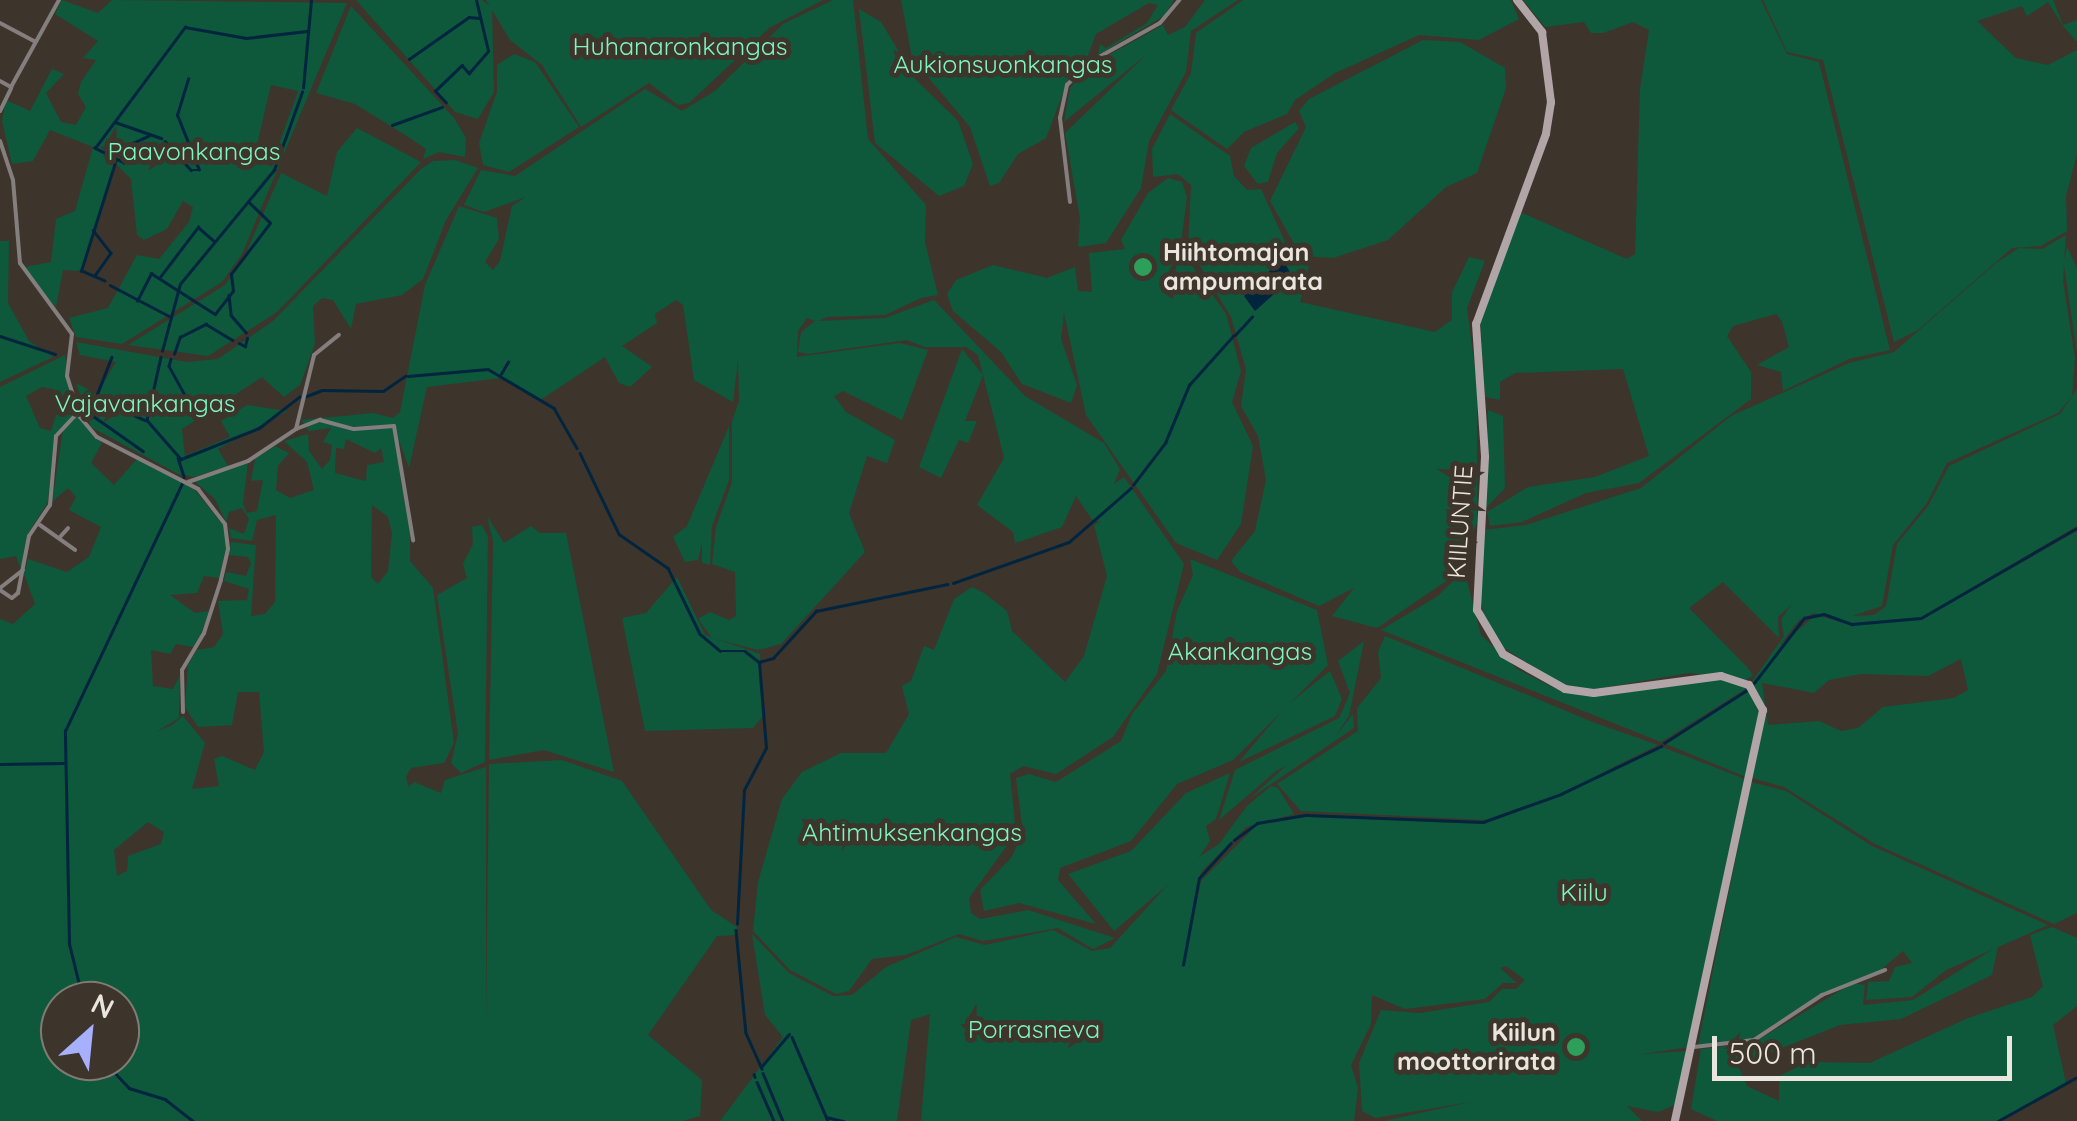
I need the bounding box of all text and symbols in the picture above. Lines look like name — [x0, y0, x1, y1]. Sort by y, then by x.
park label: Huhanaronkangas — [572, 31, 788, 61]
park label: Aukionsuonkangas — [893, 49, 1113, 79]
park label: Paavonkangas — [108, 136, 280, 166]
place label: Hiihtomajan ampumarata — [1163, 238, 1323, 297]
marker: Hiihtomajan ampumarata — [1132, 256, 1154, 278]
park label: Vajavankangas — [54, 388, 236, 418]
street label: KIILUNTIE — [1441, 464, 1479, 580]
park label: Akankangas — [1168, 636, 1312, 666]
park label: Ahtimuksenkangas — [802, 817, 1022, 847]
park label: Kiilu — [1560, 877, 1608, 907]
north arrow — [40, 981, 140, 1081]
text: N — [86, 985, 120, 1026]
park label: Porrasneva — [968, 1014, 1100, 1044]
scale bar — [1717, 1016, 2017, 1078]
place label: Kiilun moottorirata — [1397, 1018, 1556, 1077]
text: 500 m — [1729, 1034, 1817, 1072]
marker: Kiilun moottorirata — [1565, 1036, 1587, 1058]

